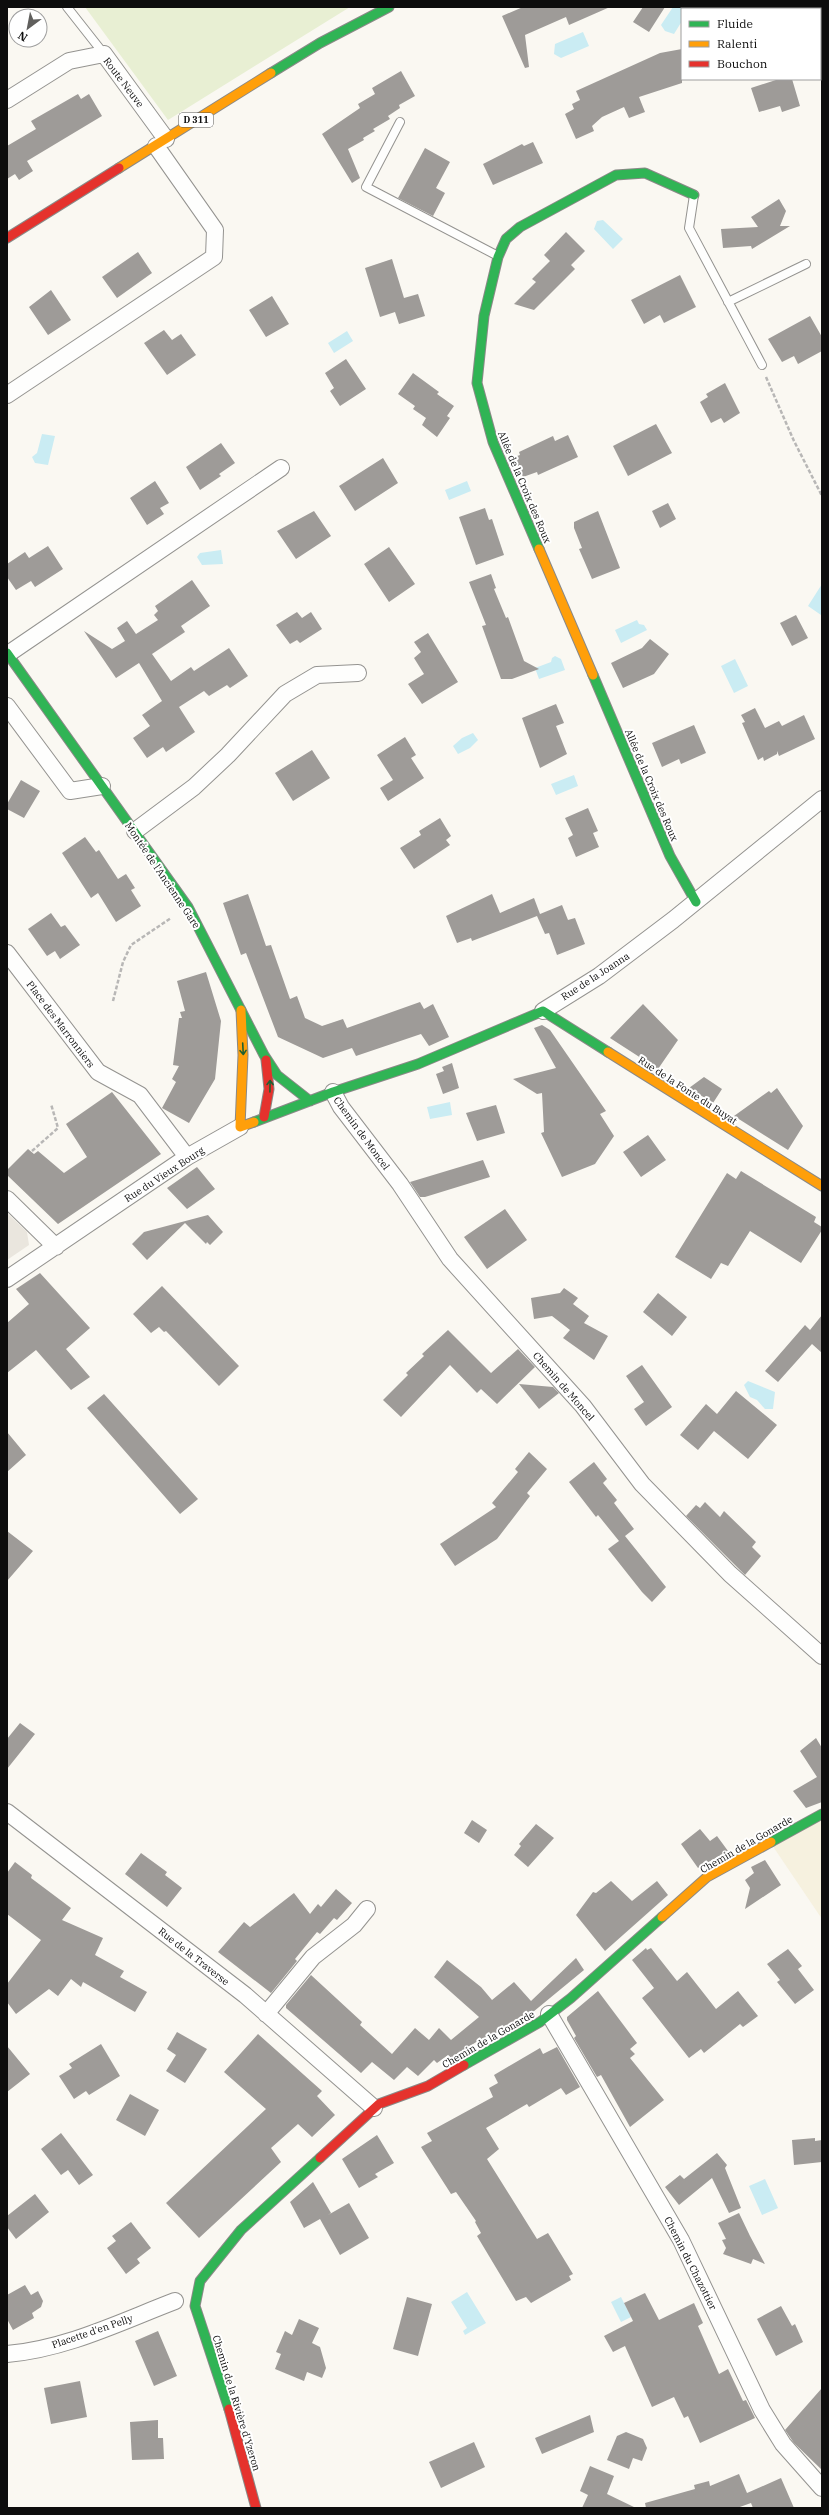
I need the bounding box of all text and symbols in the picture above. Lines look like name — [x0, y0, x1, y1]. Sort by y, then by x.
north arrow — [8, 8, 48, 48]
legend — [681, 8, 821, 80]
text: Fluide — [717, 16, 753, 31]
text: N — [15, 28, 30, 45]
text: Ralenti — [717, 36, 758, 51]
street label: Route Neuve — [101, 55, 147, 110]
text: Bouchon — [717, 56, 768, 71]
road number: D 311 — [179, 113, 213, 127]
street label: Allée de la Croix des Roux — [495, 429, 554, 546]
street label: Allée de la Croix des Roux — [622, 727, 681, 844]
street label: Montée de l'Ancienne Gare — [122, 820, 203, 931]
street label: Rue de la Joanna — [559, 949, 632, 1003]
street label: Place des Marronniers — [24, 978, 98, 1070]
one-way arrow — [239, 1042, 246, 1055]
street label: Rue de la Fonte du Buyat — [636, 1053, 740, 1128]
one-way arrow — [266, 1080, 274, 1093]
street label: Chemin de Moncel — [331, 1094, 393, 1172]
street label: Rue du Vieux Bourg — [122, 1143, 207, 1205]
street label: Chemin de Moncel — [530, 1349, 597, 1424]
street label: Chemin de la Gonarde — [698, 1813, 795, 1876]
street label: Rue de la Traverse — [156, 1925, 232, 1988]
street label: Chemin de la Gonarde — [440, 2008, 537, 2071]
street label: Chemin du Chazottier — [661, 2214, 720, 2312]
street label: Placette d'en Pelly — [50, 2311, 135, 2351]
street label: Chemin de la Rivière d'Yzeron — [210, 2334, 264, 2473]

